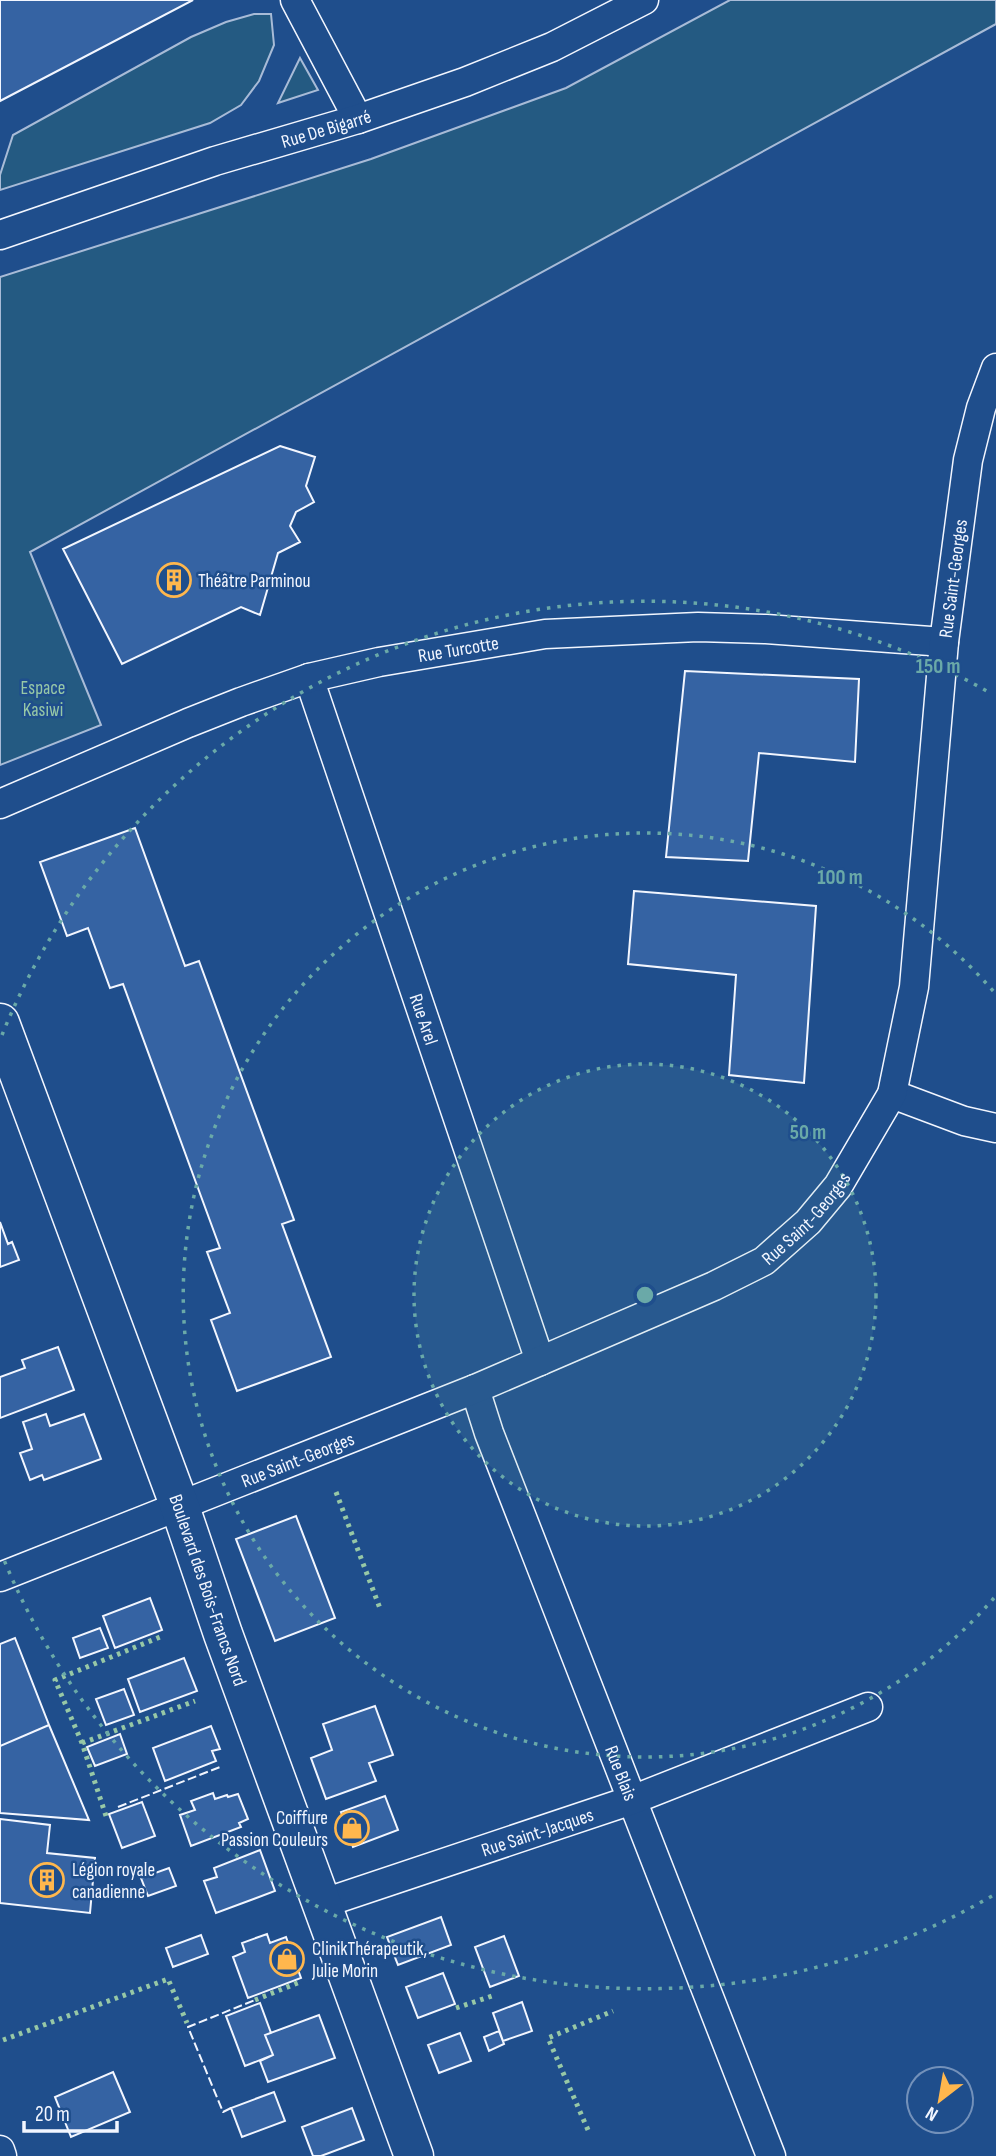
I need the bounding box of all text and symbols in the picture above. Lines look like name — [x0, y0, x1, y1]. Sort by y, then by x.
street label: Rue De Bigarré — [279, 105, 374, 154]
street label: Rue Saint-Georges — [935, 518, 973, 639]
building icon: Théâtre Parminou — [155, 561, 193, 599]
place label: Théâtre Parminou — [198, 570, 310, 593]
street label: Rue Turcotte — [416, 632, 501, 668]
text: 150 m — [916, 654, 960, 679]
park label: Espace Kasiwi — [21, 677, 65, 722]
text: 100 m — [817, 865, 863, 890]
street label: Rue Arel — [404, 991, 442, 1048]
text: 50 m — [790, 1120, 826, 1145]
street label: Rue Saint-Georges — [758, 1169, 856, 1271]
centre of rings — [633, 1283, 657, 1307]
street label: Rue Saint-Georges — [238, 1428, 358, 1493]
street label: Boulevard des Bois-Francs Nord — [163, 1491, 251, 1689]
street label: Rue Blais — [599, 1743, 641, 1804]
street label: Rue Saint-Jacques — [479, 1804, 597, 1863]
place label: Coiffure Passion Couleurs — [221, 1807, 328, 1852]
shop icon: Coiffure Passion Couleurs — [333, 1809, 371, 1847]
place label: Légion royale canadienne — [72, 1859, 155, 1904]
building icon: Légion royale canadienne — [28, 1861, 66, 1899]
place label: ClinikThérapeutik, Julie Morin — [311, 1938, 427, 1983]
shop icon: ClinikThérapeutik, Julie Morin — [268, 1940, 306, 1978]
north arrow — [905, 2065, 975, 2135]
scale bar — [24, 2090, 117, 2134]
text: N — [922, 2101, 942, 2126]
text: 20 m — [35, 2102, 70, 2127]

